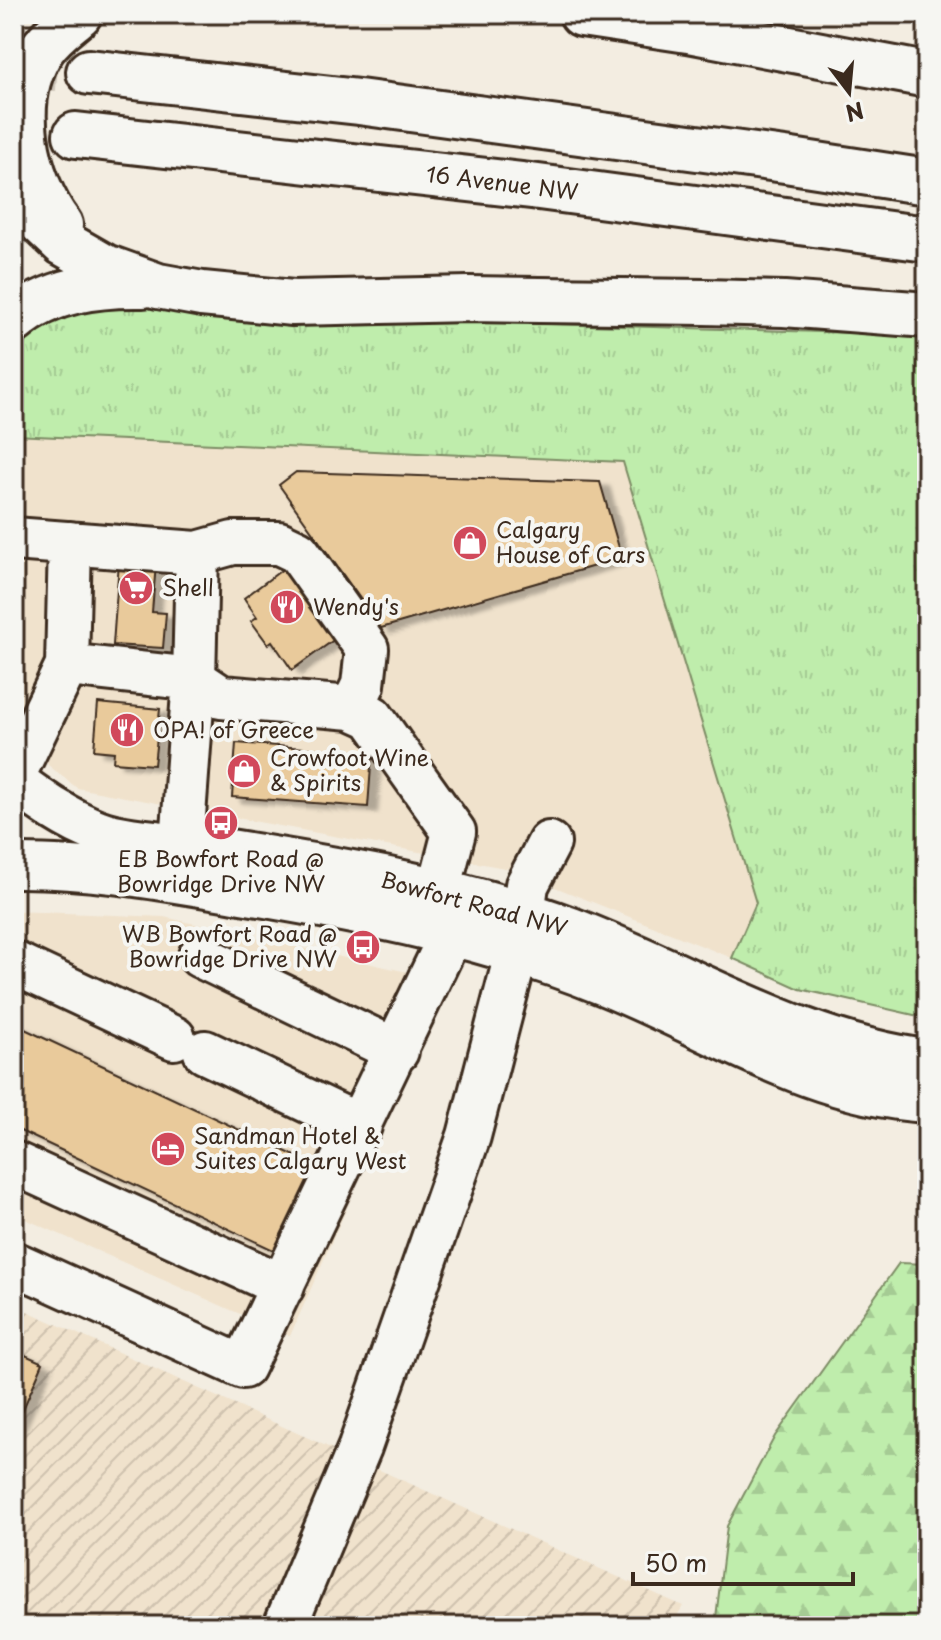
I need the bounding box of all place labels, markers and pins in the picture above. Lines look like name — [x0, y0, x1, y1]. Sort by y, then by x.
place label: Calgary House of Cars — [496, 512, 645, 570]
shop icon: Calgary House of Cars — [451, 524, 489, 562]
supermarket icon: Shell — [117, 569, 155, 607]
place label: Shell — [162, 570, 214, 603]
restaurant icon: Wendy's — [268, 588, 306, 626]
place label: Wendy's — [313, 589, 399, 622]
restaurant icon: OPA! of Greece — [108, 711, 146, 749]
place label: OPA! of Greece — [153, 712, 314, 745]
place label: Crowfoot Wine & Spirits — [270, 740, 429, 798]
shop icon: Crowfoot Wine & Spirits — [225, 752, 263, 790]
bus stop icon: EB Bowfort Road @ Bowridge Drive NW — [202, 804, 240, 842]
place label: EB Bowfort Road @ Bowridge Drive NW — [117, 841, 326, 899]
place label: WB Bowfort Road @ Bowridge Drive NW — [122, 916, 337, 974]
bus stop icon: WB Bowfort Road @ Bowridge Drive NW — [344, 928, 382, 966]
place label: Sandman Hotel & Suites Calgary West — [194, 1118, 407, 1176]
hotel icon: Sandman Hotel & Suites Calgary West — [149, 1130, 187, 1168]

